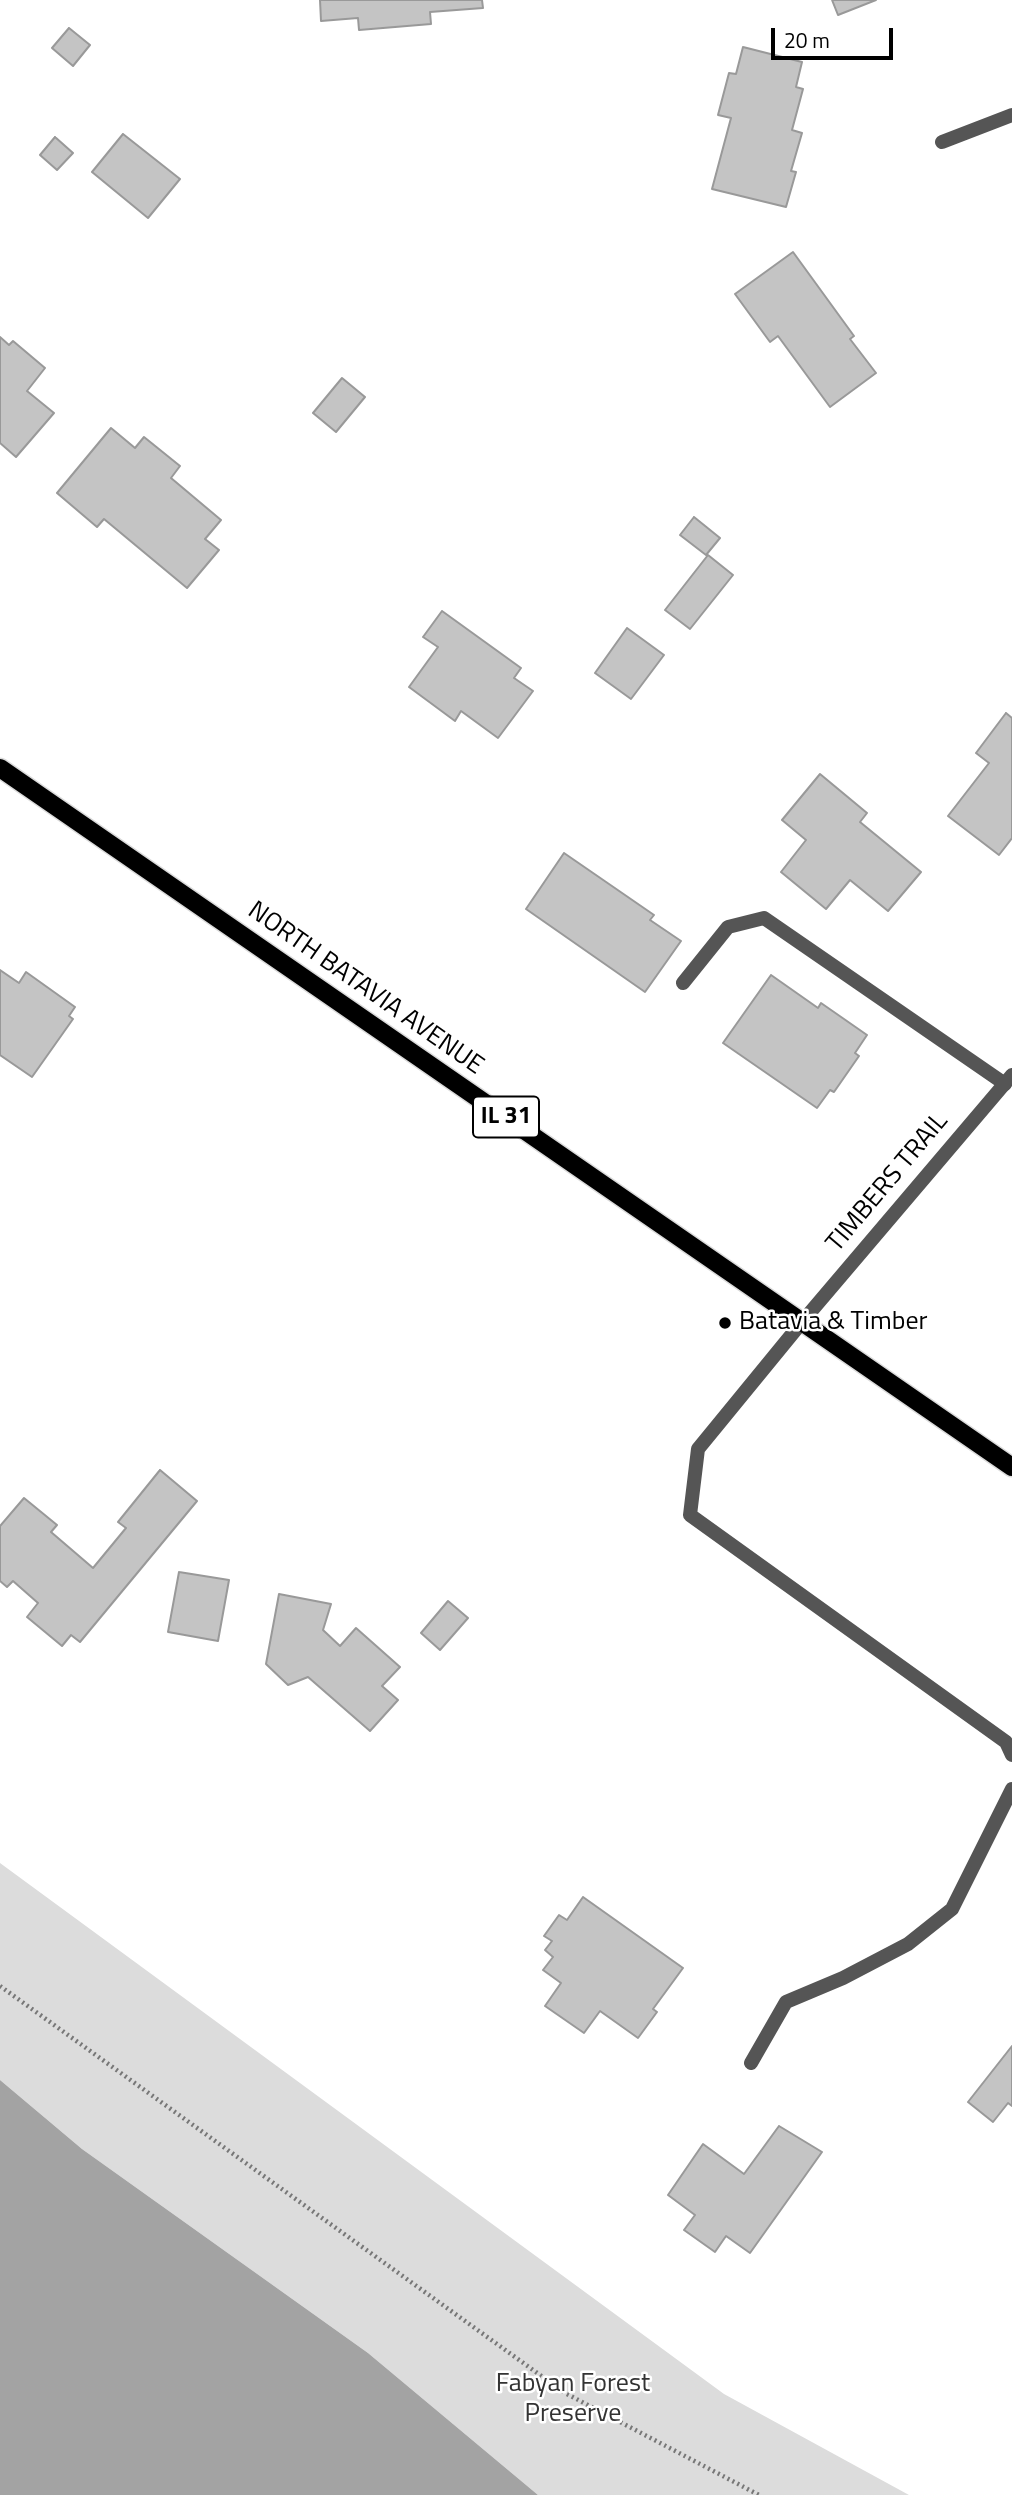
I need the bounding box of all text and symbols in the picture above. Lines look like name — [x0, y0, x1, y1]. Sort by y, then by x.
scale bar — [774, 14, 897, 58]
text: 20 m — [784, 24, 830, 56]
street label: NORTH BATAVIA AVENUE — [241, 896, 489, 1082]
road number: IL 31 — [473, 1097, 539, 1138]
street label: TIMBERS TRAIL — [821, 1107, 955, 1259]
place label: Batavia & Timber — [739, 1307, 928, 1339]
marker: Batavia & Timber — [717, 1315, 733, 1331]
park label: Fabyan Forest Preserve — [496, 2369, 650, 2430]

